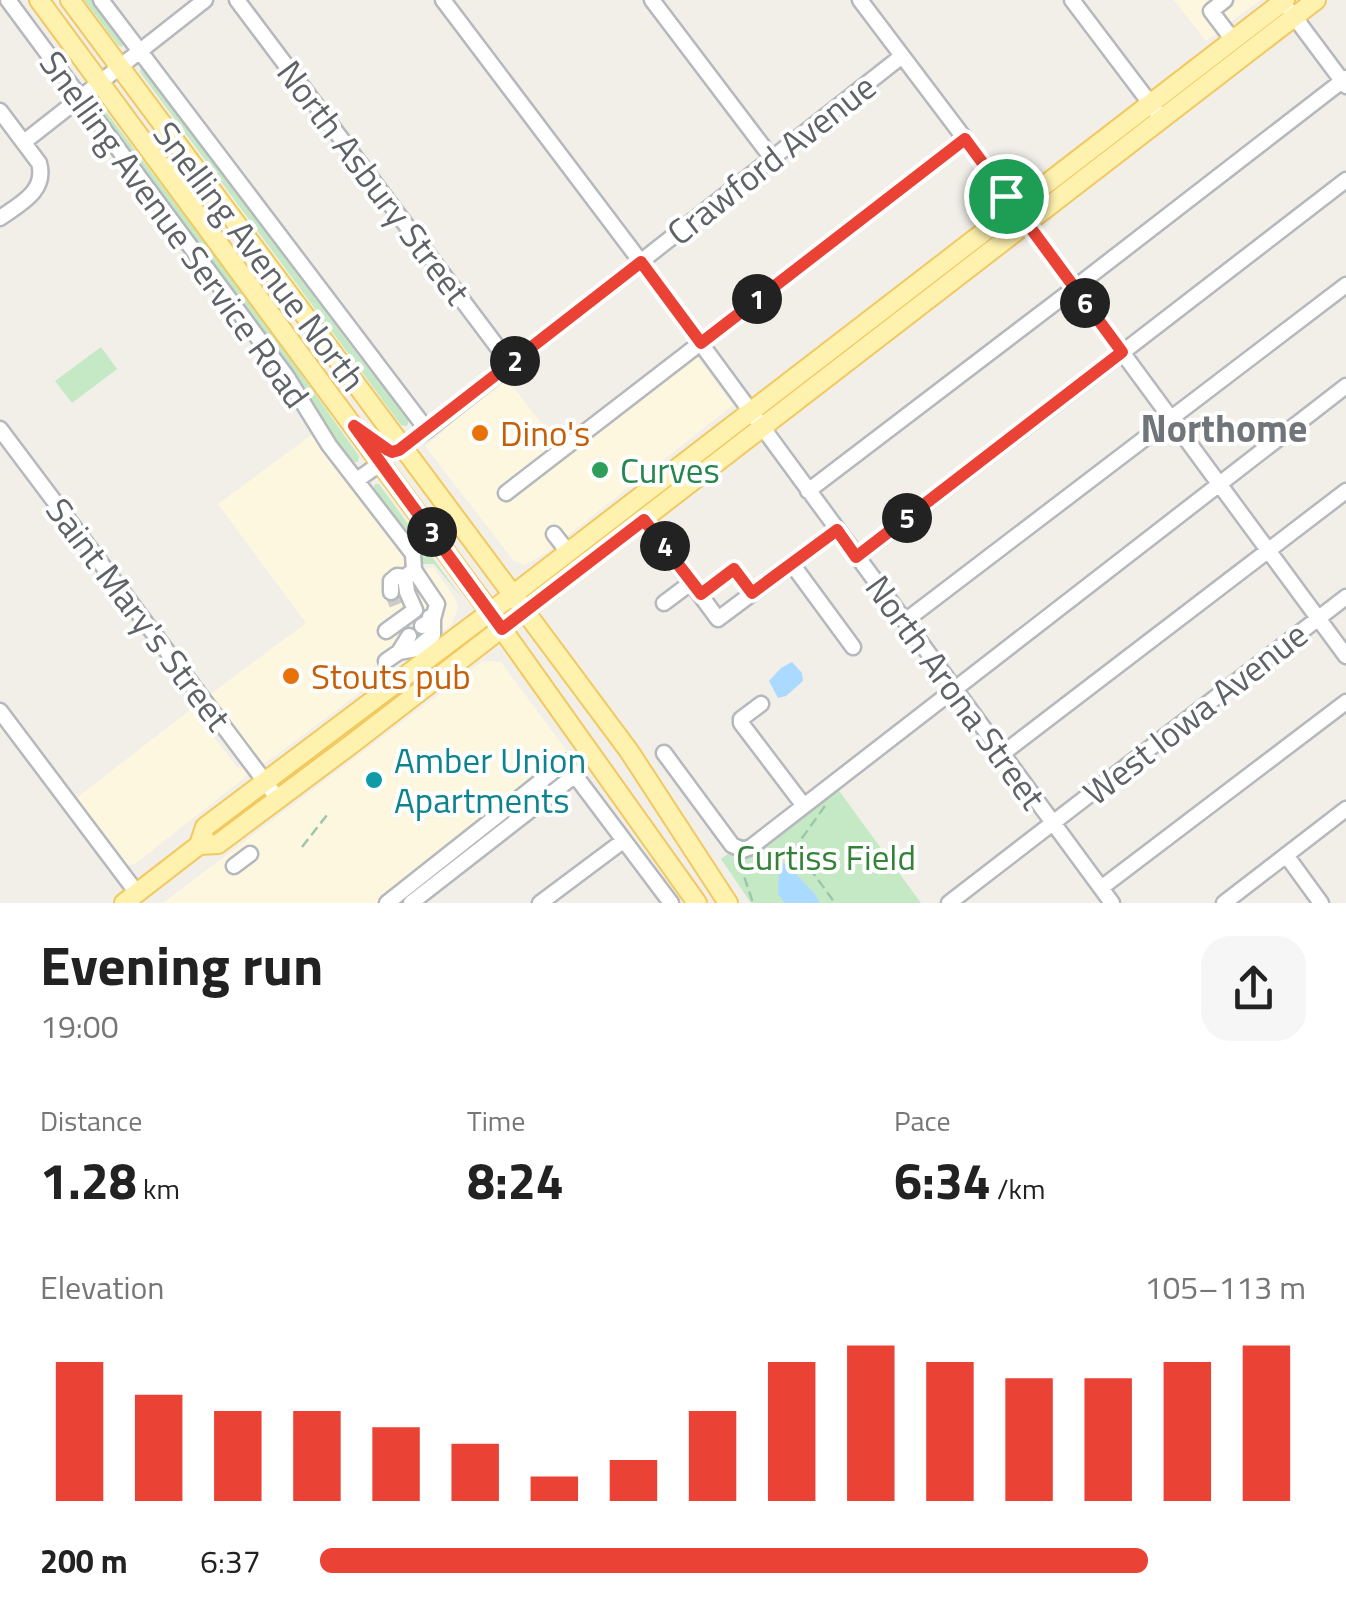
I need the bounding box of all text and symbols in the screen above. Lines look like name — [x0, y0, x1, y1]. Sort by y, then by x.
street label: Snelling Avenue Service Road — [27, 39, 323, 419]
street label: North Asbury Street — [264, 48, 484, 316]
street label: Crawford Avenue — [655, 60, 887, 258]
street label: Snelling Avenue North — [140, 110, 380, 402]
pin — [964, 154, 1049, 239]
icon: arrive — [979, 169, 1034, 224]
pin: 1 — [732, 274, 782, 324]
text: 1 — [749, 277, 765, 320]
pin: 6 — [1060, 278, 1110, 328]
text: 6 — [1077, 281, 1093, 324]
pin: 2 — [490, 336, 540, 386]
text: 2 — [507, 339, 523, 382]
district label: Northome — [1141, 399, 1307, 457]
place label: Dino's — [500, 406, 590, 460]
marker: Dino's — [469, 422, 491, 444]
place label: Curves — [620, 443, 720, 497]
marker: Curves — [589, 459, 611, 481]
street label: Saint Mary's Street — [33, 486, 245, 742]
pin: 5 — [882, 493, 932, 543]
text: 5 — [899, 496, 915, 539]
pin: 3 — [407, 507, 457, 557]
text: 3 — [424, 510, 440, 553]
pin: 4 — [640, 521, 690, 571]
text: 4 — [657, 524, 673, 567]
street label: North Arona Street — [852, 564, 1060, 820]
street label: West Iowa Avenue — [1071, 608, 1319, 818]
place label: Stouts pub — [311, 649, 471, 703]
marker: Stouts pub — [280, 665, 302, 687]
place label: Amber Union Apartments — [394, 733, 586, 827]
marker: Amber Union Apartments — [363, 769, 385, 791]
park label: Curtiss Field — [736, 830, 916, 884]
text: Evening run — [40, 923, 323, 1006]
button: share — [1201, 936, 1306, 1041]
text: 19:00 — [40, 1002, 119, 1050]
text: Distance — [40, 1099, 142, 1142]
text: Time — [467, 1099, 525, 1142]
text: Pace — [894, 1099, 951, 1142]
text: 1.28 — [40, 1142, 137, 1218]
text: 8:24 — [467, 1142, 564, 1218]
text: 6:34 — [894, 1142, 991, 1218]
text: km — [137, 1167, 180, 1210]
text: /km — [991, 1167, 1045, 1210]
text: Elevation — [40, 1263, 164, 1311]
text: 105–113 m — [1144, 1263, 1306, 1311]
text: 200 m — [40, 1537, 128, 1585]
text: 6:37 — [200, 1537, 261, 1585]

